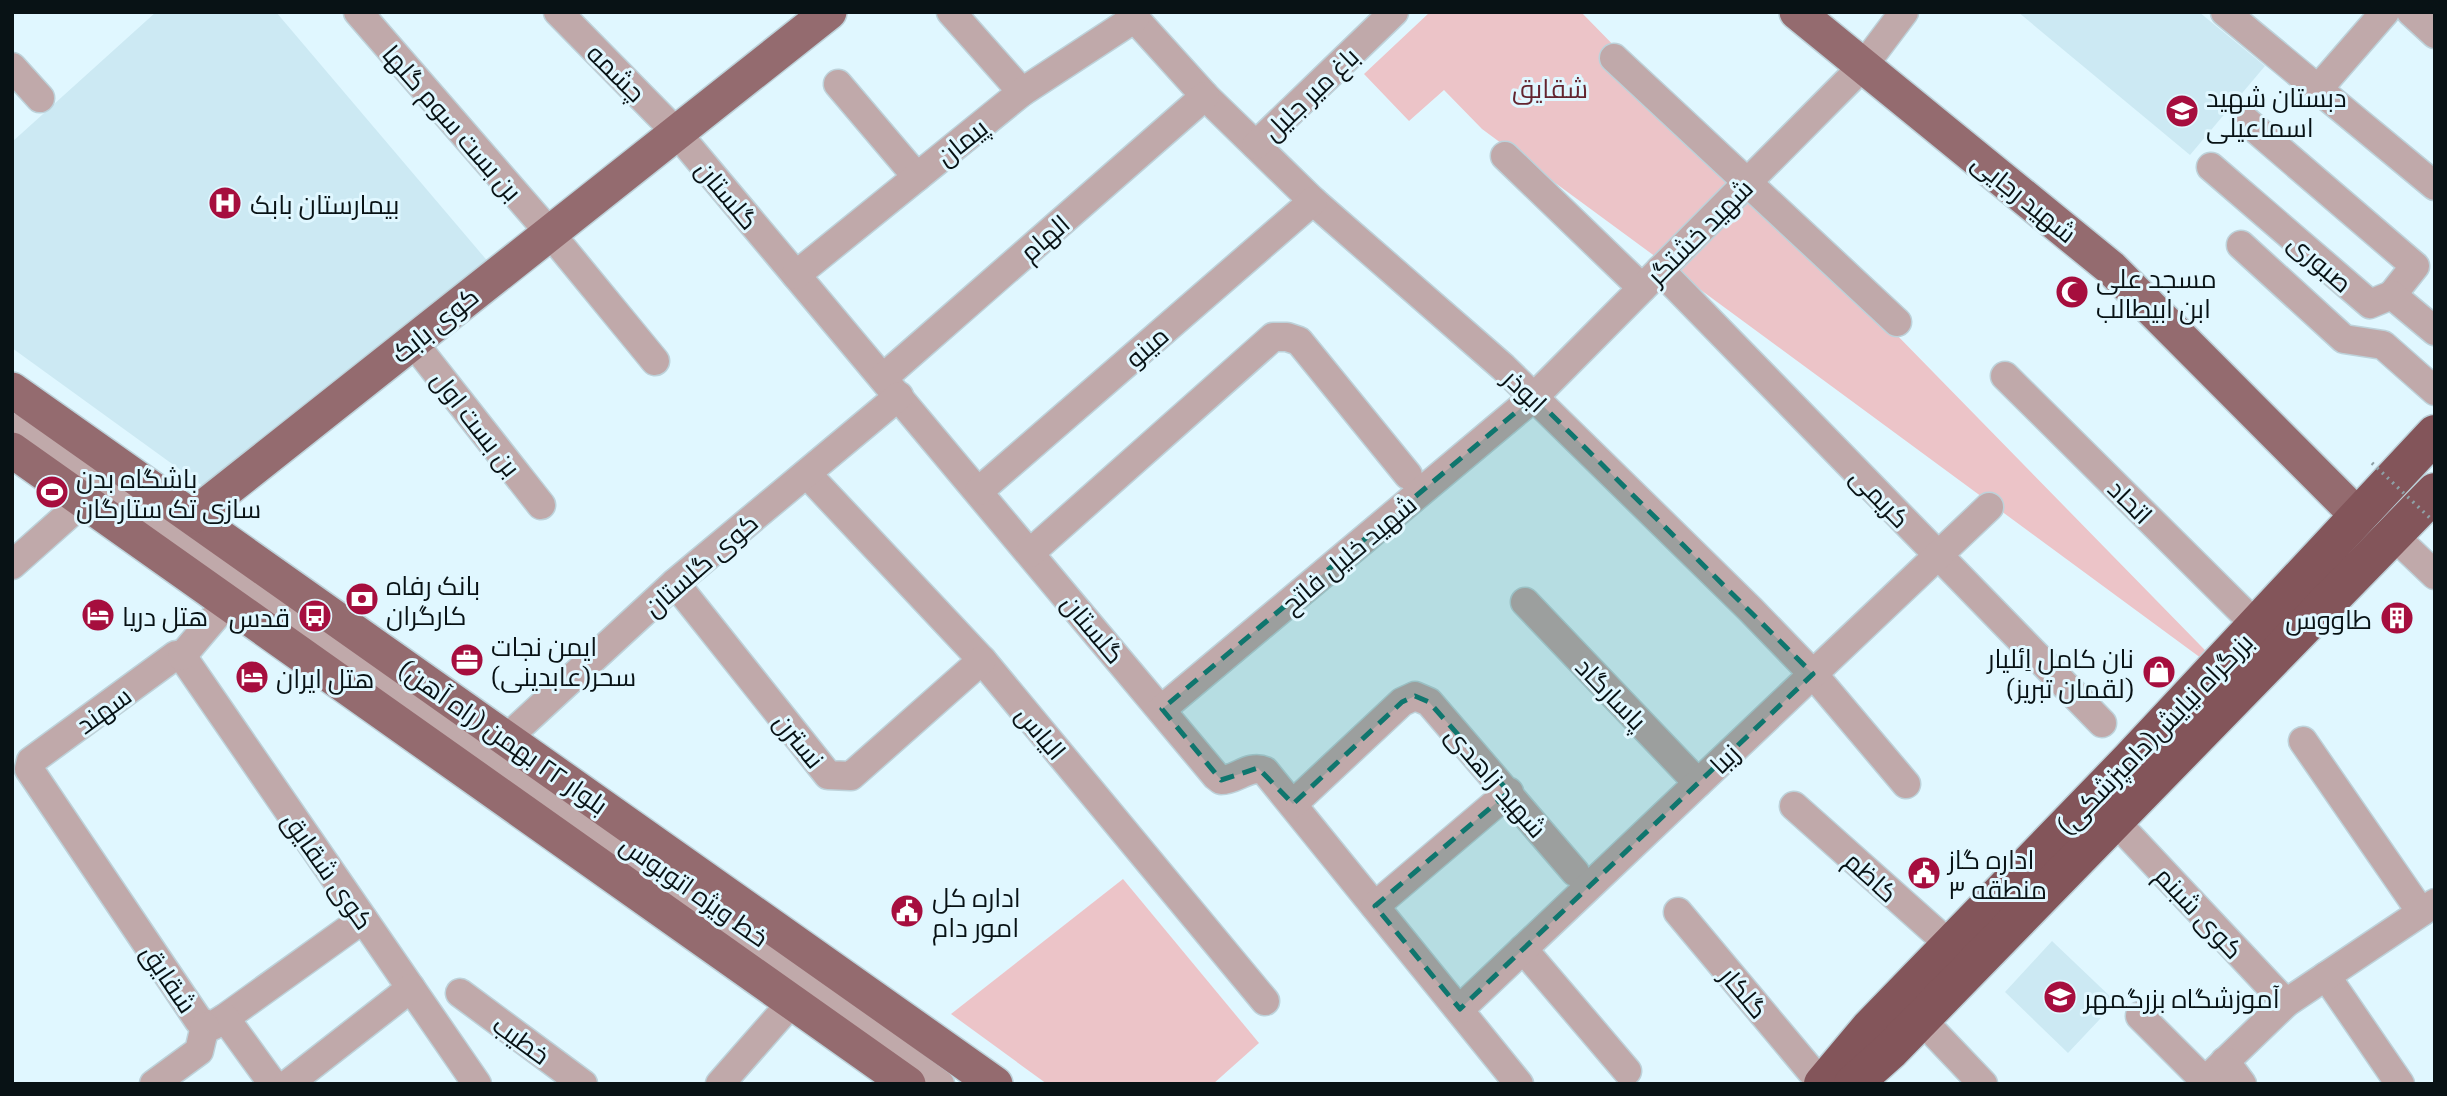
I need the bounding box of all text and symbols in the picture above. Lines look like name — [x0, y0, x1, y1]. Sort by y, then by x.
street label: چشمه — [579, 37, 652, 110]
street label: بن بست سوم گلها — [374, 38, 529, 209]
street label: باغ میر جلیل — [1256, 40, 1366, 148]
park label: شقایق — [1512, 72, 1588, 105]
place label: دبستان شهید اسماعیلی — [2206, 81, 2347, 144]
school or university icon: دبستان شهید اسماعیلی — [2163, 92, 2201, 130]
street label: پیمان — [929, 111, 995, 173]
street label: شهید رجایی — [1965, 146, 2083, 250]
street label: گلستان — [689, 153, 766, 235]
street label: شهید خشتگر — [1638, 172, 1760, 293]
hospital icon: بیمارستان بابک — [206, 184, 244, 222]
place label: بیمارستان بابک — [250, 188, 399, 220]
street label: الهام — [1013, 207, 1078, 270]
street label: صبوری — [2282, 226, 2359, 299]
place label: مسجد علی ابن ابیطالب — [2096, 262, 2217, 325]
mosque icon: مسجد علی ابن ابیطالب — [2053, 273, 2091, 311]
street label: کوی بابک — [384, 279, 484, 369]
street label: مینو — [1118, 319, 1175, 374]
street label: ابوذر — [1496, 361, 1554, 419]
street label: بن بست اول — [425, 364, 528, 483]
street label: کریمی — [1844, 461, 1917, 535]
place label: باشگاه بدن سازی تک ستارگان — [76, 462, 261, 524]
street label: اتحاد — [2102, 472, 2160, 530]
sports icon: باشگاه بدن سازی تک ستارگان — [33, 473, 71, 511]
street label: شهید خلیل فاتح — [1274, 488, 1424, 621]
street label: کوی گلستان — [637, 506, 764, 623]
place label: بانک رفاه کارگران — [386, 569, 480, 631]
bank icon: بانک رفاه کارگران — [343, 580, 381, 618]
street label: گلستان — [1055, 587, 1132, 669]
hotel icon: هتل دریا — [79, 596, 117, 634]
bus stop icon: قدس — [296, 597, 334, 635]
building icon: طاووس — [2378, 599, 2416, 637]
place label: هتل دریا — [122, 600, 208, 633]
place label: قدس — [229, 601, 290, 634]
place label: طاووس — [2285, 603, 2372, 636]
street label: بزرگراه نیایش(دامپزشکی) — [2050, 626, 2261, 842]
place label: ایمن نجات سحر(عابدینی) — [491, 630, 636, 693]
office icon: ایمن نجات سحر(عابدینی) — [448, 641, 486, 679]
place label: نان کامل اِئلیار (لقمان تبریز) — [1986, 642, 2134, 704]
street label: پاسارگاد — [1568, 650, 1654, 738]
street label: بلوار ۲۲ بهمن (راه آهن) — [392, 652, 614, 821]
shop icon: نان کامل اِئلیار (لقمان تبریز) — [2140, 653, 2178, 691]
hotel icon: هتل ایران — [233, 658, 271, 696]
place label: هتل ایران — [276, 662, 374, 695]
street label: سهند — [70, 679, 138, 741]
street label: الیاس — [1009, 699, 1073, 767]
street label: نسترن — [768, 706, 832, 774]
street label: شهید زاهدی — [1439, 719, 1554, 844]
street label: زیبا — [1703, 737, 1746, 780]
street label: کوی شقایق — [276, 805, 381, 936]
street label: خط ویژه اتوبوس — [614, 828, 775, 954]
place label: اداره گاز منطقه ۳ — [1946, 843, 2047, 904]
street label: کاظم — [1837, 844, 1905, 911]
public building icon: اداره گاز منطقه ۳ — [1905, 854, 1943, 892]
street label: کوی شبنم — [2147, 860, 2250, 967]
place label: اداره کل امور دام — [932, 881, 1021, 946]
public building icon: اداره کل امور دام — [888, 892, 926, 930]
street label: شقایق — [134, 938, 204, 1019]
street label: گلکار — [1713, 959, 1775, 1024]
school or university icon: آموزشگاه بزرگمهر — [2041, 978, 2079, 1016]
place label: آموزشگاه بزرگمهر — [2082, 982, 2280, 1015]
street label: خطیب — [487, 1008, 557, 1070]

